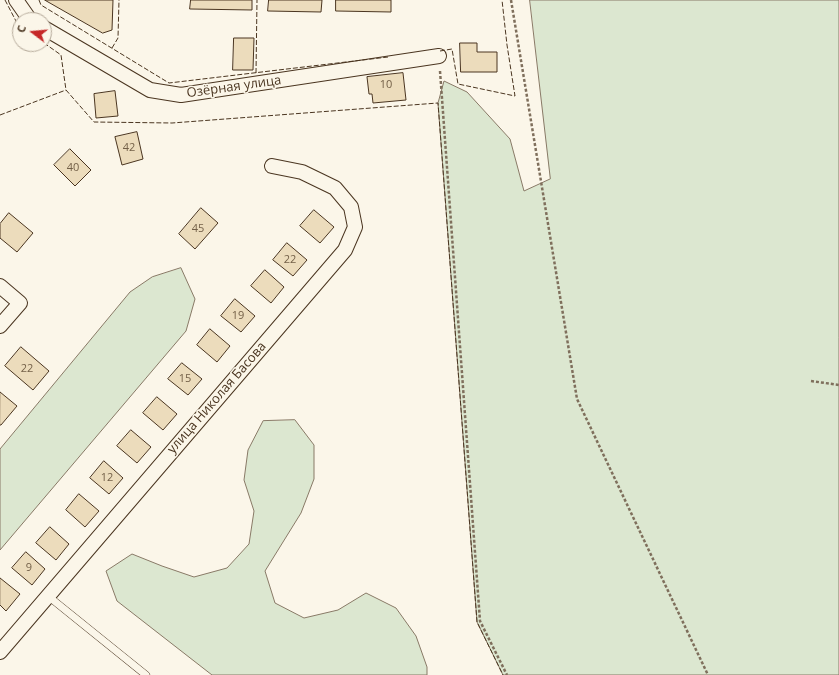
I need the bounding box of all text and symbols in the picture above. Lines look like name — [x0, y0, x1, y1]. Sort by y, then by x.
north arrow — [12, 12, 52, 52]
text: С — [13, 23, 29, 34]
street label: Озёрная улица — [186, 73, 282, 101]
house number: 10 — [380, 78, 392, 92]
house number: 42 — [123, 141, 135, 155]
house number: 40 — [67, 161, 79, 175]
house number: 45 — [192, 222, 204, 236]
house number: 22 — [284, 253, 296, 267]
house number: 19 — [232, 309, 244, 323]
street label: улица Николая Басова — [164, 339, 270, 457]
house number: 22 — [21, 362, 33, 376]
house number: 15 — [179, 372, 191, 386]
house number: 12 — [101, 471, 113, 485]
house number: 9 — [26, 561, 32, 575]

